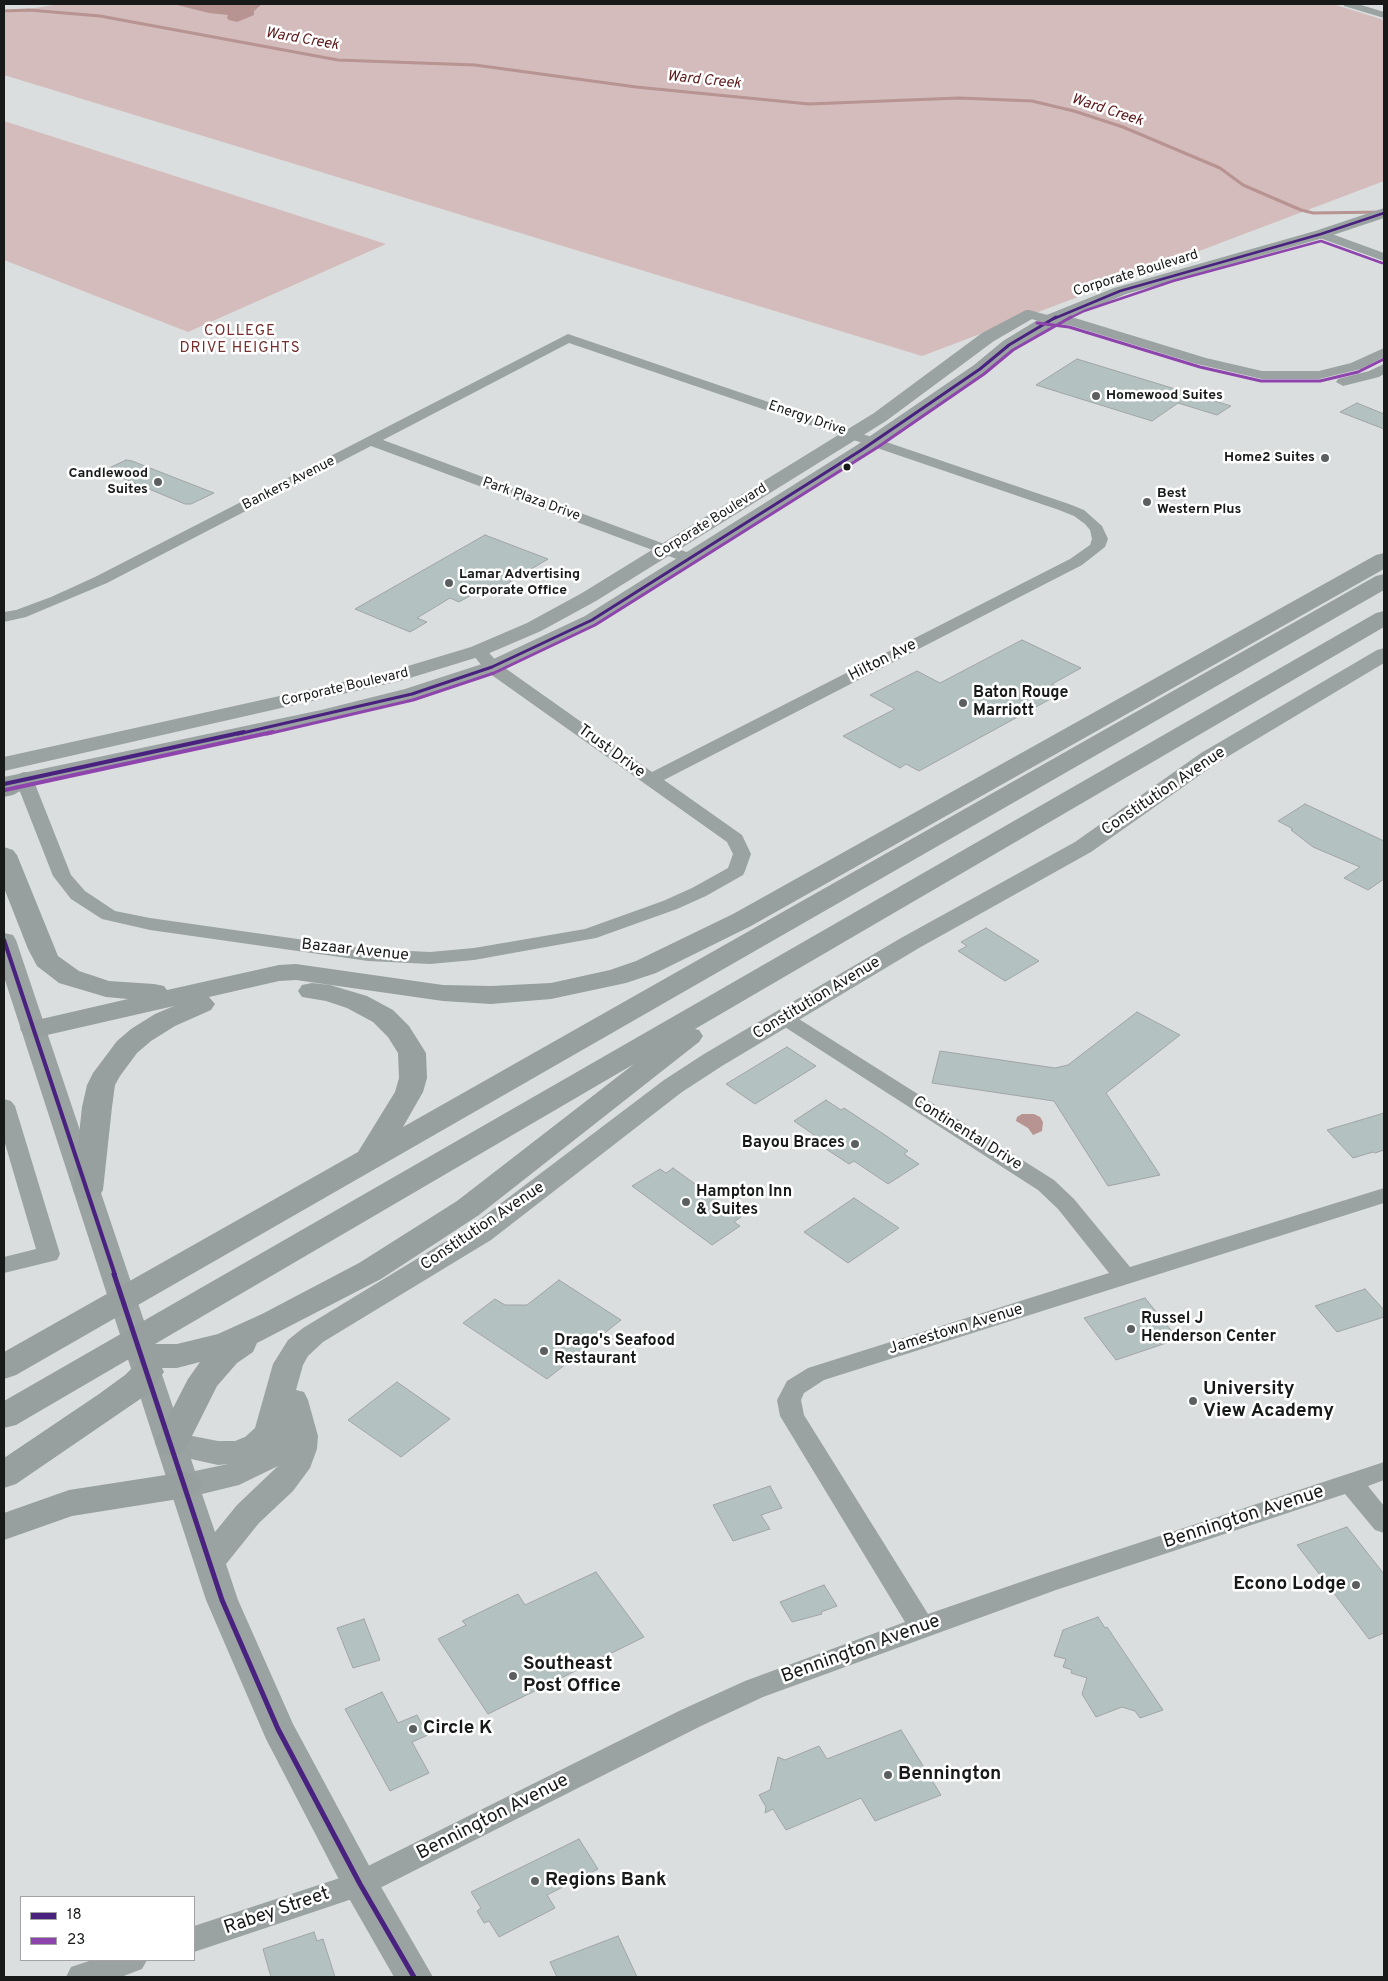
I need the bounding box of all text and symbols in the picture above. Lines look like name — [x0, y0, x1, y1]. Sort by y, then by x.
water label: Ward Creek — [264, 25, 340, 55]
water label: Ward Creek — [666, 68, 742, 94]
water label: Ward Creek — [1069, 91, 1145, 131]
street label: Corporate Boulevard — [1072, 247, 1200, 301]
district label: COLLEGE DRIVE HEIGHTS — [178, 323, 302, 358]
place label: Homewood Suites — [1106, 388, 1223, 404]
marker: Homewood Suites — [1090, 390, 1102, 402]
street label: Energy Drive — [766, 398, 848, 440]
place label: Home2 Suites — [1224, 450, 1315, 466]
marker: Home2 Suites — [1319, 452, 1331, 464]
street label: Bankers Avenue — [240, 454, 338, 514]
unlabelled marker — [842, 462, 852, 472]
place label: Candlewood Suites — [68, 466, 148, 498]
street label: Park Plaza Drive — [480, 475, 582, 525]
marker: Candlewood Suites — [152, 476, 164, 488]
street label: Corporate Boulevard — [652, 481, 770, 563]
place label: Best Western Plus — [1157, 486, 1242, 518]
marker: Best Western Plus — [1141, 496, 1153, 508]
place label: Lamar Advertising Corporate Office — [459, 567, 580, 600]
marker: Lamar Advertising Corporate Office — [443, 577, 455, 589]
street label: Hilton Ave — [846, 636, 920, 686]
street label: Corporate Boulevard — [280, 665, 410, 711]
place label: Baton Rouge Marriott — [973, 684, 1068, 722]
marker: Baton Rouge Marriott — [957, 697, 969, 709]
street label: Trust Drive — [574, 721, 648, 783]
street label: Constitution Avenue — [1099, 744, 1229, 840]
street label: Bazaar Avenue — [300, 936, 410, 966]
street label: Constitution Avenue — [750, 953, 884, 1045]
street label: Continental Drive — [909, 1093, 1025, 1175]
place label: Bayou Braces — [742, 1134, 845, 1154]
marker: Bayou Braces — [849, 1138, 861, 1150]
street label: Constitution Avenue — [418, 1179, 548, 1275]
place label: Hampton Inn & Suites — [696, 1183, 792, 1221]
marker: Hampton Inn & Suites — [680, 1196, 692, 1208]
street label: Jamestown Avenue — [887, 1300, 1025, 1360]
place label: Russel J Henderson Center — [1141, 1310, 1276, 1348]
marker: Russel J Henderson Center — [1125, 1323, 1137, 1335]
place label: Drago's Seafood Restaurant — [554, 1332, 675, 1370]
marker: Drago's Seafood Restaurant — [538, 1345, 550, 1357]
place label: University View Academy — [1203, 1379, 1334, 1423]
marker: University View Academy — [1187, 1395, 1199, 1407]
street label: Bennington Avenue — [1161, 1481, 1327, 1555]
place label: Econo Lodge — [1233, 1574, 1346, 1596]
marker: Econo Lodge — [1350, 1579, 1362, 1591]
street label: Bennington Avenue — [778, 1611, 944, 1689]
place label: Southeast Post Office — [523, 1654, 621, 1698]
marker: Southeast Post Office — [507, 1670, 519, 1682]
place label: Circle K — [423, 1718, 493, 1740]
marker: Circle K — [407, 1723, 419, 1735]
place label: Bennington — [898, 1764, 1001, 1786]
marker: Bennington — [882, 1769, 894, 1781]
street label: Bennington Avenue — [413, 1770, 573, 1866]
place label: Regions Bank — [545, 1870, 667, 1892]
marker: Regions Bank — [529, 1875, 541, 1887]
street label: Rabey Street — [221, 1883, 333, 1941]
legend — [20, 1896, 195, 1961]
text: 18 — [67, 1906, 82, 1925]
text: 23 — [67, 1931, 85, 1950]

